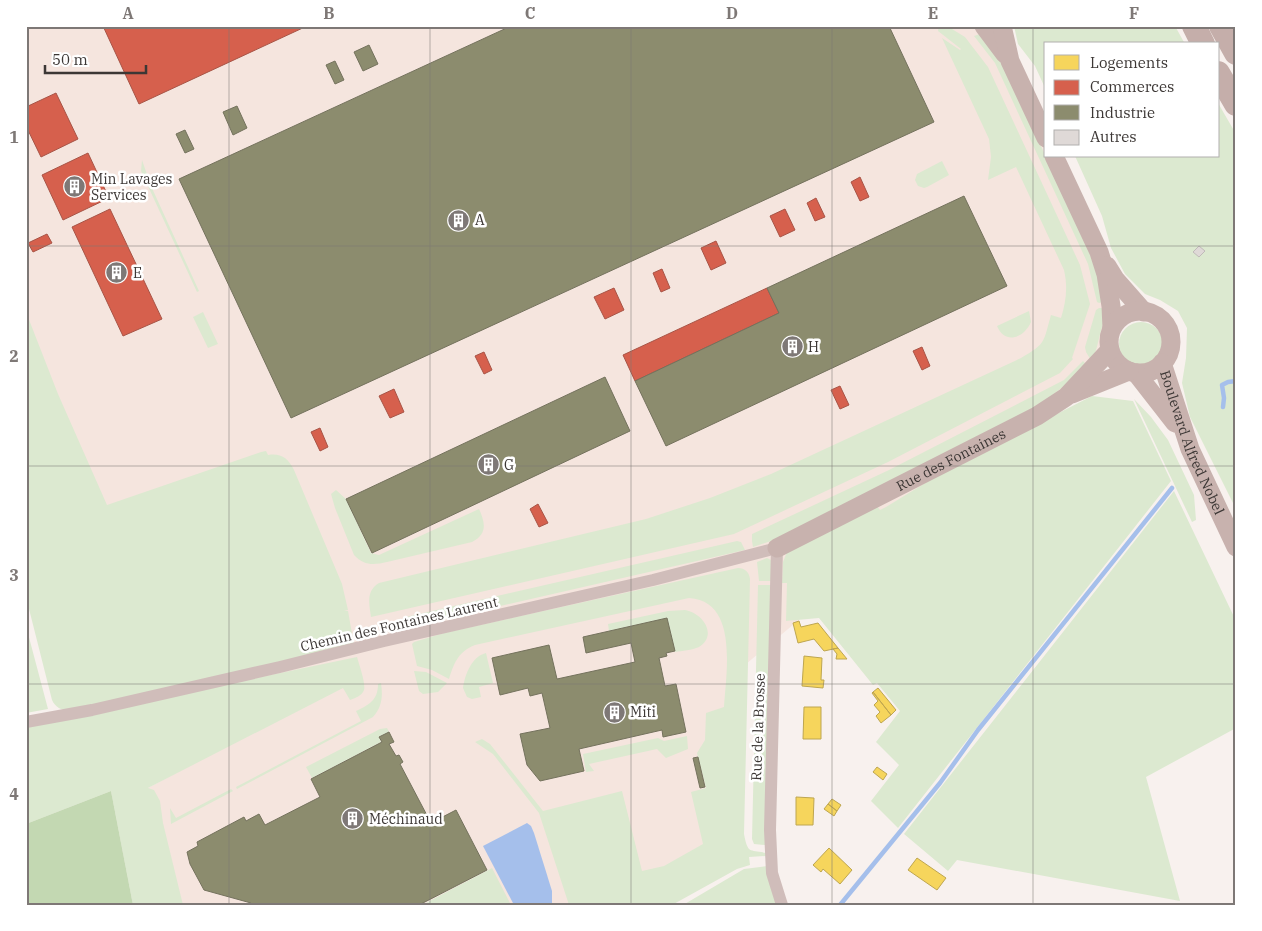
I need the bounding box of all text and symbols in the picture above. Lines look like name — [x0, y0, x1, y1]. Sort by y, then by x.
text: A — [122, 3, 134, 23]
text: B — [323, 3, 335, 23]
text: C — [525, 3, 535, 23]
text: D — [726, 3, 738, 23]
text: E — [928, 3, 938, 23]
text: F — [1129, 3, 1139, 23]
scale bar — [45, 42, 146, 74]
legend — [1044, 42, 1220, 158]
text: 50 m — [52, 50, 88, 69]
text: Logements — [1090, 53, 1168, 72]
text: Commerces — [1090, 77, 1174, 96]
text: Industrie — [1090, 103, 1155, 122]
text: 1 — [9, 127, 19, 147]
text: Autres — [1090, 127, 1137, 146]
place label: Min Lavages Services — [91, 170, 172, 204]
building icon: Min Lavages Services — [63, 175, 87, 199]
building icon: A — [447, 208, 471, 232]
place label: A — [475, 211, 485, 229]
building icon: E — [105, 261, 129, 285]
place label: E — [133, 264, 142, 282]
building icon: H — [780, 335, 804, 359]
place label: H — [808, 338, 819, 356]
text: 2 — [9, 346, 19, 366]
street label: Boulevard Alfred Nobel — [1156, 368, 1228, 517]
street label: Rue des Fontaines — [893, 424, 1009, 495]
building icon: G — [476, 453, 500, 477]
place label: G — [504, 456, 514, 474]
text: 3 — [9, 565, 19, 585]
street label: Chemin des Fontaines Laurent — [299, 592, 500, 655]
street label: Rue de la Brosse — [747, 673, 769, 781]
building icon: Miti — [602, 700, 626, 724]
place label: Miti — [630, 703, 656, 721]
text: 4 — [9, 784, 19, 804]
building icon: Méchinaud — [341, 807, 365, 831]
place label: Méchinaud — [369, 810, 443, 828]

